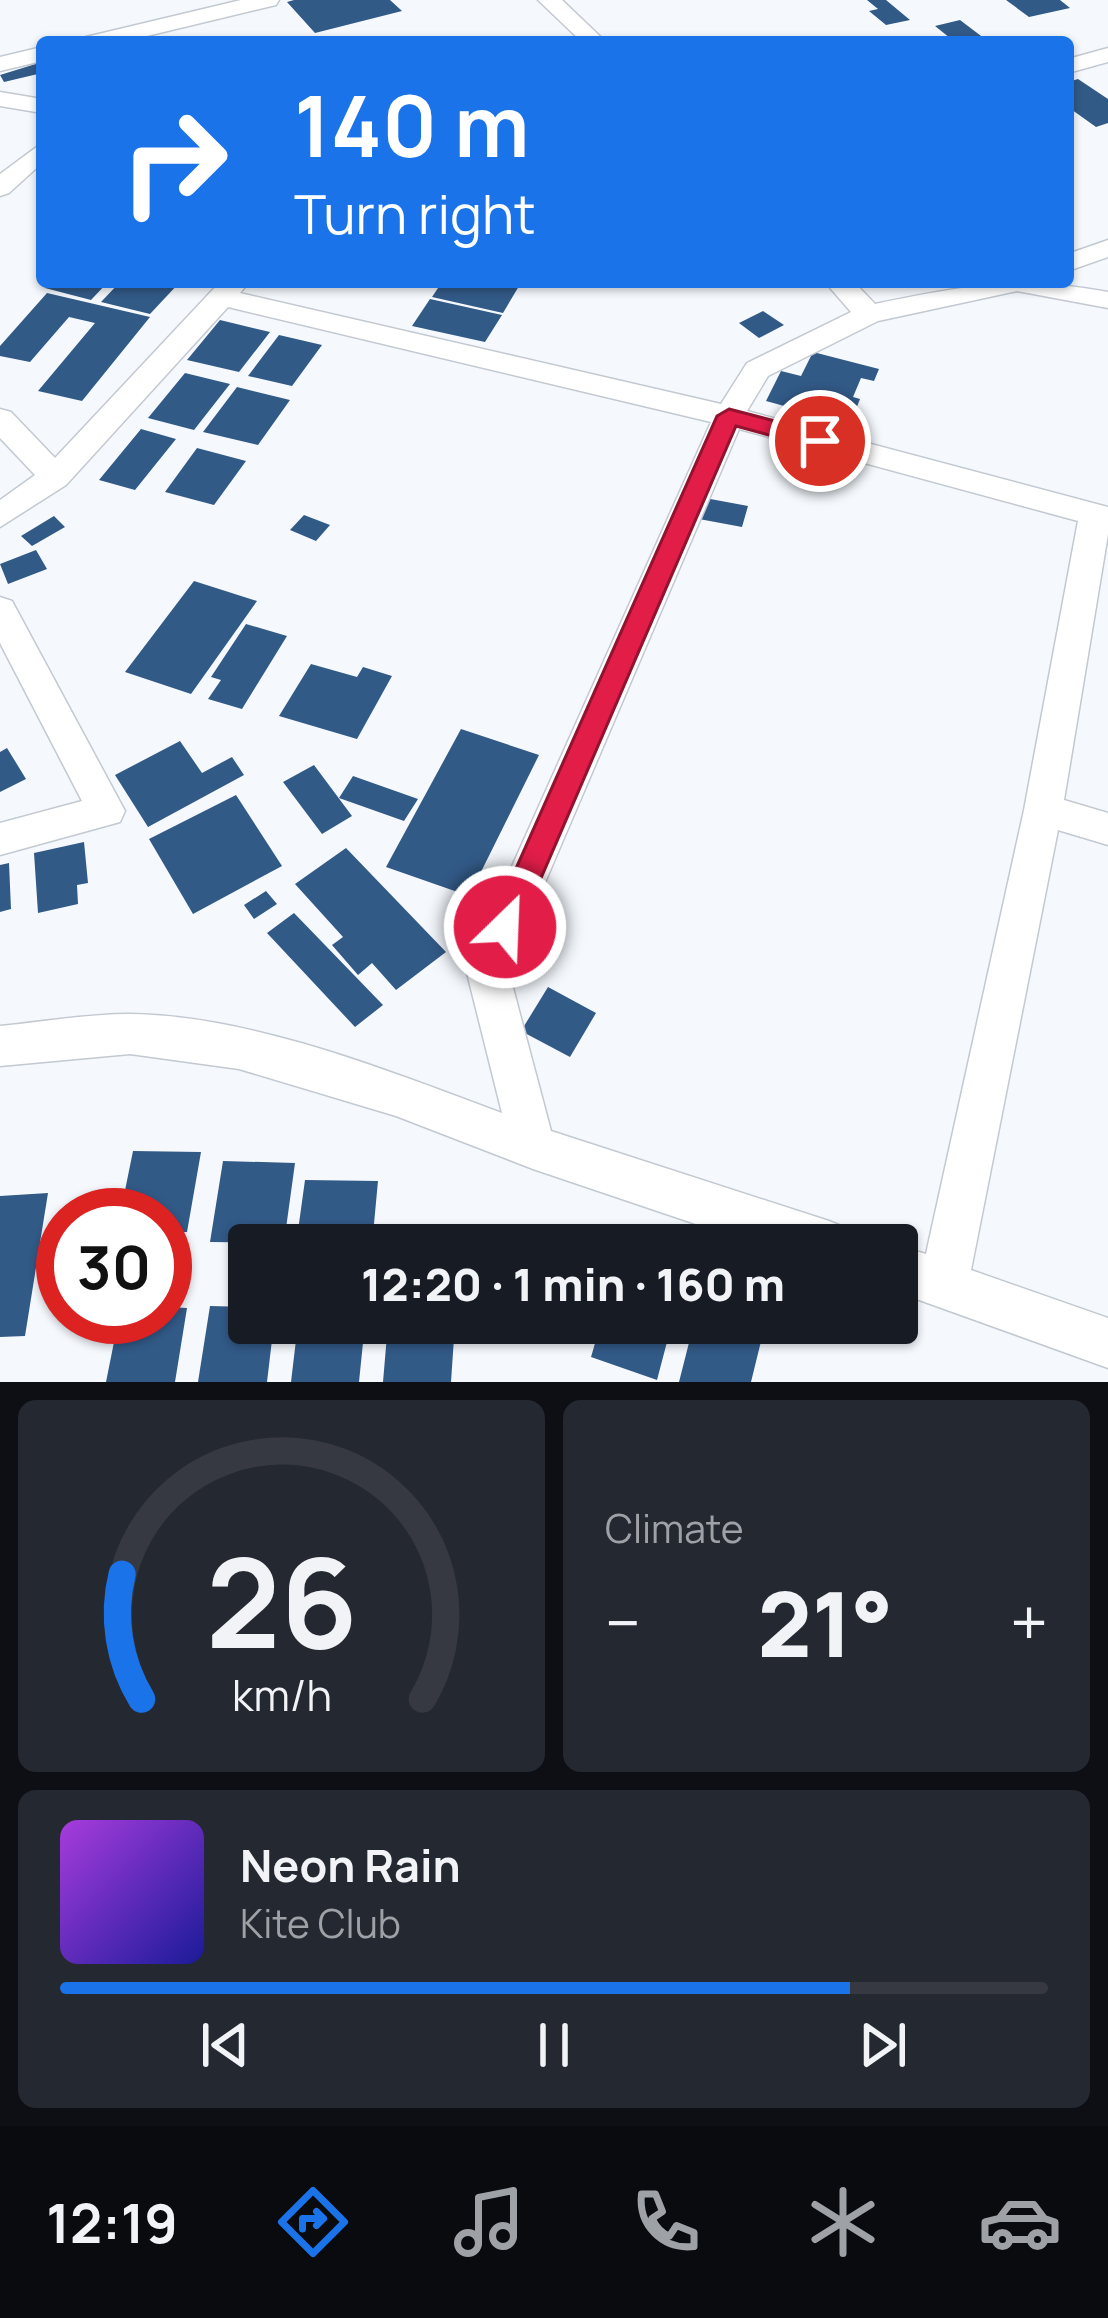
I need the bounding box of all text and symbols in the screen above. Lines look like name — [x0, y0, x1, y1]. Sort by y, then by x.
text: 140 m — [294, 67, 530, 182]
icon: right — [96, 84, 252, 240]
text: Turn right — [294, 176, 536, 250]
pin — [769, 390, 871, 492]
icon: arrive — [787, 408, 853, 474]
position arrow — [442, 864, 568, 990]
speed limit sign: 30 — [36, 1188, 192, 1344]
text: 12:20 · 1 min · 160 m — [361, 1253, 785, 1315]
text: Climate — [605, 1501, 744, 1555]
text: 26 — [206, 1515, 357, 1685]
text: 21° — [757, 1561, 893, 1684]
text: − — [605, 1577, 641, 1667]
text: + — [1010, 1577, 1048, 1667]
text: km/h — [232, 1665, 331, 1724]
text: Neon Rain — [240, 1834, 461, 1896]
text: Kite Club — [240, 1896, 401, 1950]
icon: previous — [192, 2012, 258, 2078]
icon: pause — [521, 2012, 587, 2078]
icon: next — [850, 2012, 916, 2078]
icon: directions — [271, 2180, 355, 2264]
icon: music — [447, 2180, 531, 2264]
icon: phone — [624, 2180, 708, 2264]
icon: climate — [801, 2180, 885, 2264]
icon: car — [978, 2180, 1062, 2264]
text: 12:19 — [46, 2185, 178, 2259]

